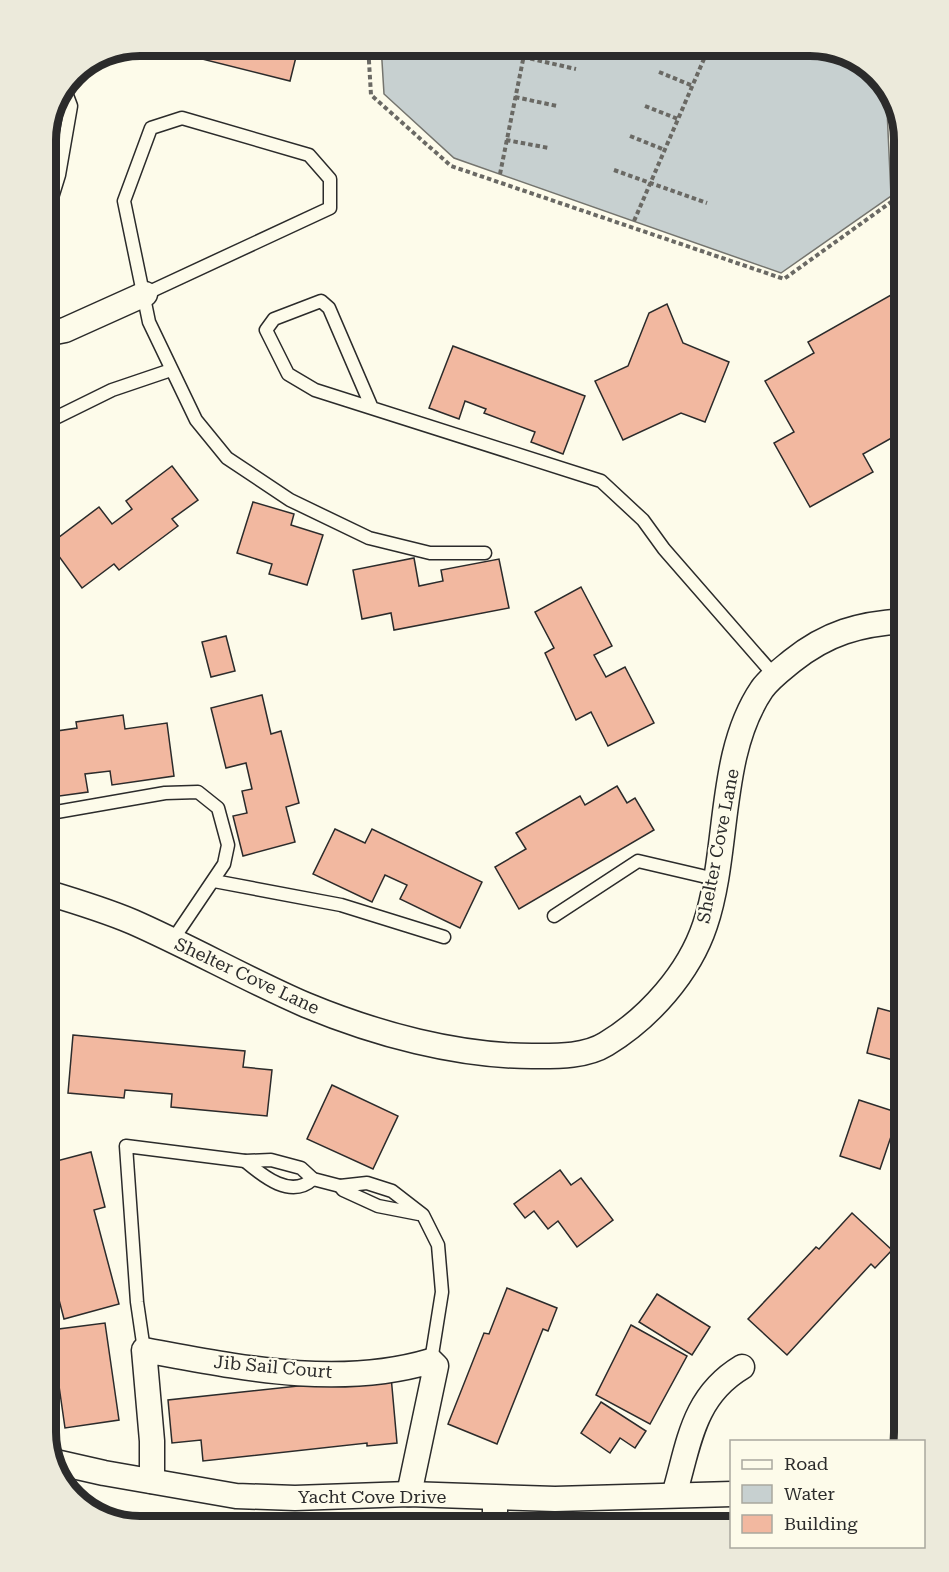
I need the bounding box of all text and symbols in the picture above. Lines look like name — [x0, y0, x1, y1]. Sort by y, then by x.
street label: Shelter Cove Lane — [692, 767, 743, 925]
street label: Shelter Cove Lane — [172, 933, 323, 1018]
street label: Jib Sail Court — [213, 1351, 333, 1382]
legend — [730, 1440, 925, 1548]
text: Road — [784, 1453, 829, 1474]
text: Water — [784, 1483, 835, 1504]
street label: Yacht Cove Drive — [298, 1486, 446, 1507]
text: Building — [784, 1513, 858, 1534]

